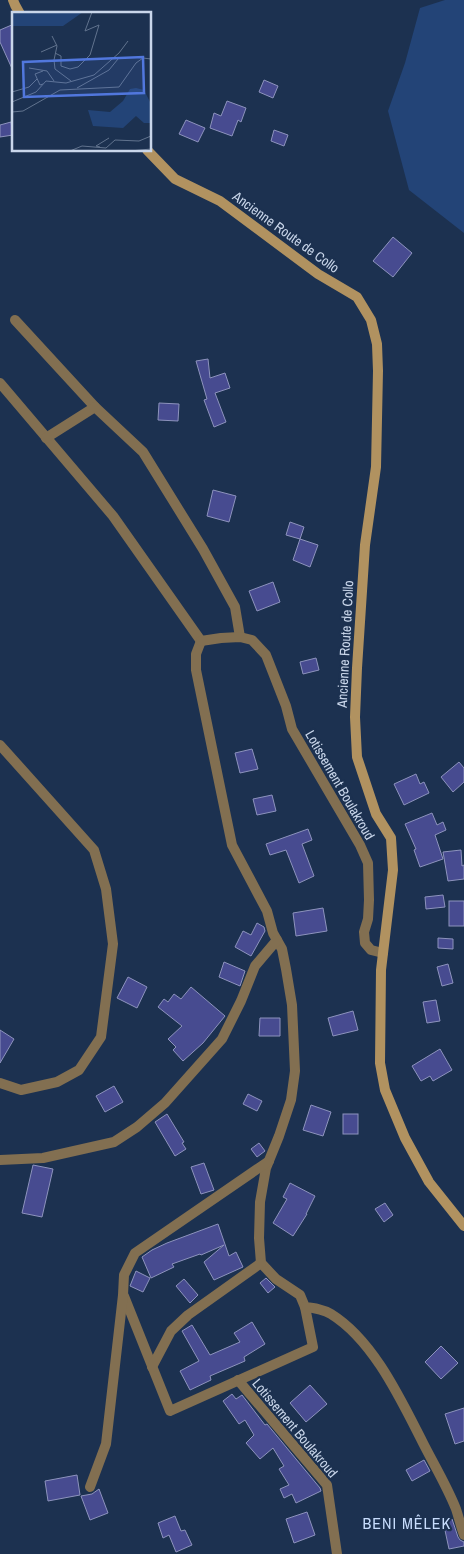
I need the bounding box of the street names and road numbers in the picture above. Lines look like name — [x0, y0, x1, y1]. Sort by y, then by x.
street label: Ancienne Route de Collo — [228, 187, 343, 277]
street label: Ancienne Route de Collo — [333, 580, 357, 709]
street label: Lotissement Boulakroud — [301, 727, 379, 843]
street label: Lotissement Boulakroud — [248, 1375, 342, 1481]

